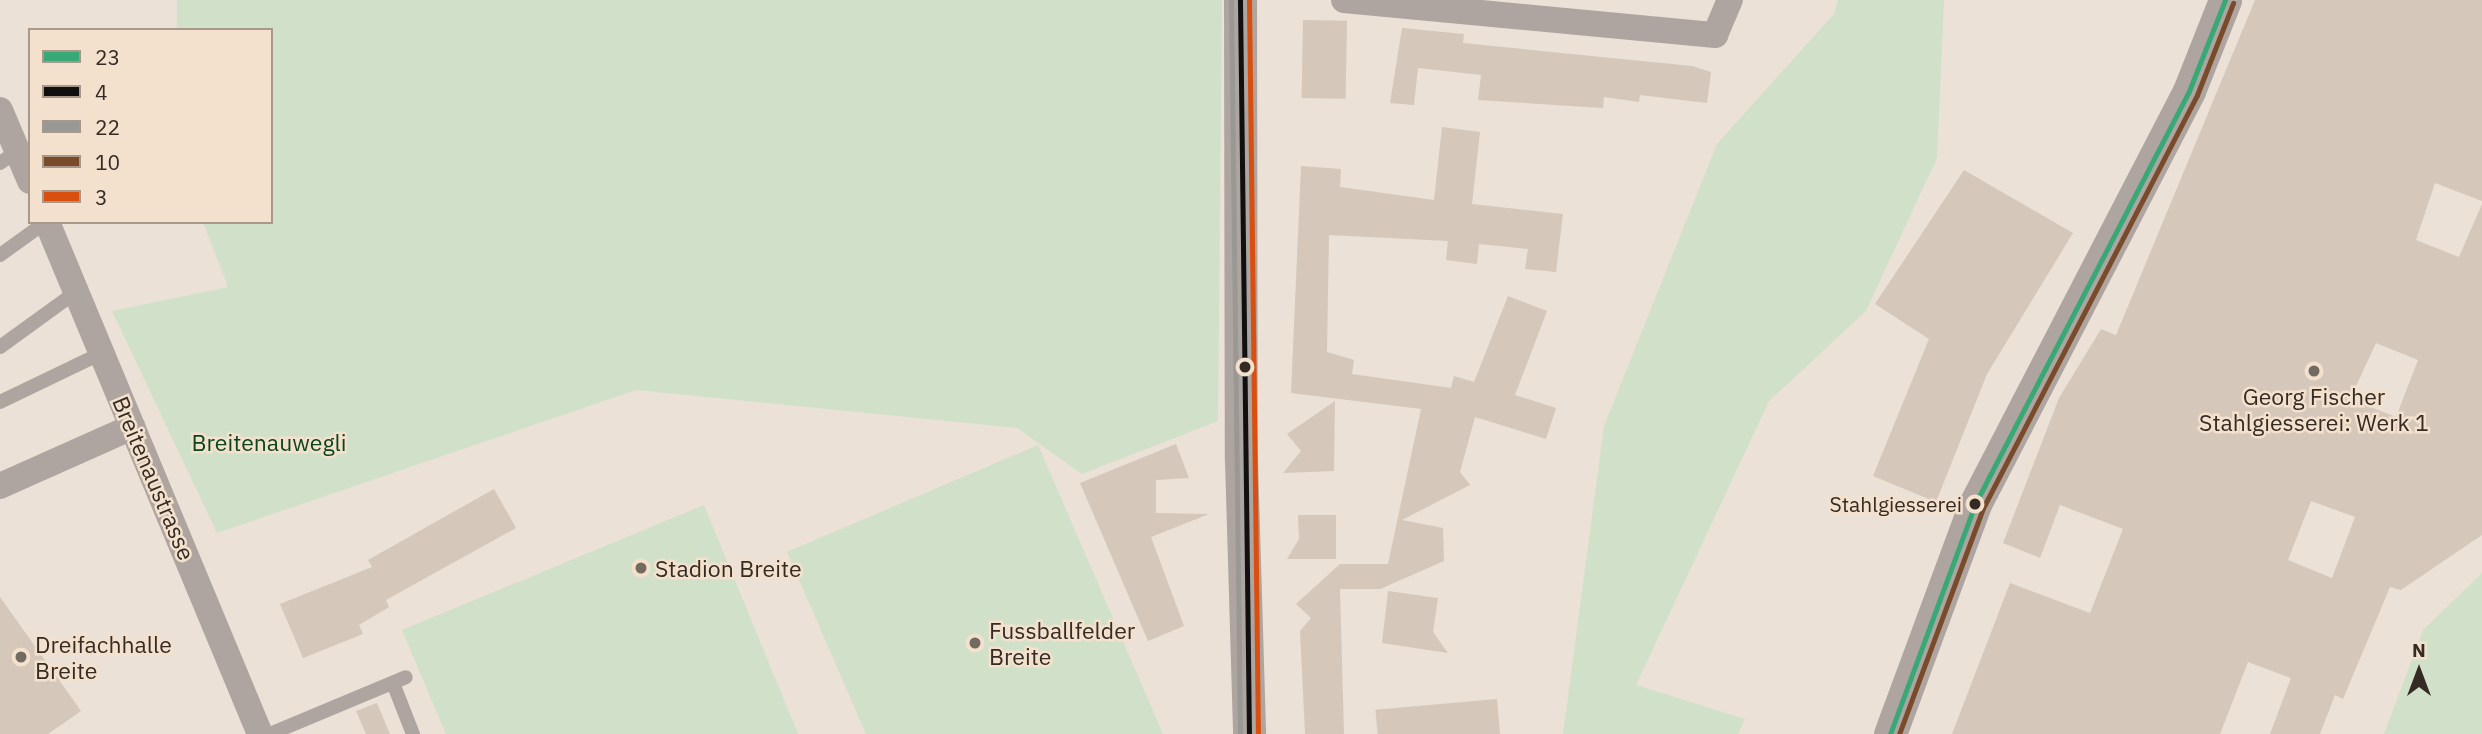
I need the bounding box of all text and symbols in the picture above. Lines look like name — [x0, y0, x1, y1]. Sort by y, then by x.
legend — [28, 28, 273, 224]
text: 23 — [95, 43, 120, 71]
text: 4 — [95, 78, 108, 106]
text: 22 — [95, 113, 120, 141]
text: 10 — [95, 148, 120, 176]
text: 3 — [95, 183, 108, 211]
unlabelled marker — [1238, 360, 1252, 374]
marker: Georg Fischer Stahlgiesserei: Werk 1 — [2306, 363, 2322, 379]
place label: Georg Fischer Stahlgiesserei: Werk 1 — [2199, 382, 2429, 436]
street label: Breitenaustrasse — [107, 392, 201, 564]
park label: Breitenauwegli — [191, 428, 347, 456]
place label: Stahlgiesserei — [1829, 491, 1962, 517]
marker: Stahlgiesserei — [1968, 497, 1982, 511]
place label: Stadion Breite — [655, 554, 802, 582]
marker: Stadion Breite — [633, 560, 649, 576]
place label: Fussballfelder Breite — [989, 616, 1135, 670]
place label: Dreifachhalle Breite — [35, 630, 172, 684]
marker: Fussballfelder Breite — [967, 635, 983, 651]
north arrow — [2384, 636, 2454, 706]
text: N — [2412, 638, 2426, 662]
marker: Dreifachhalle Breite — [13, 649, 29, 665]

